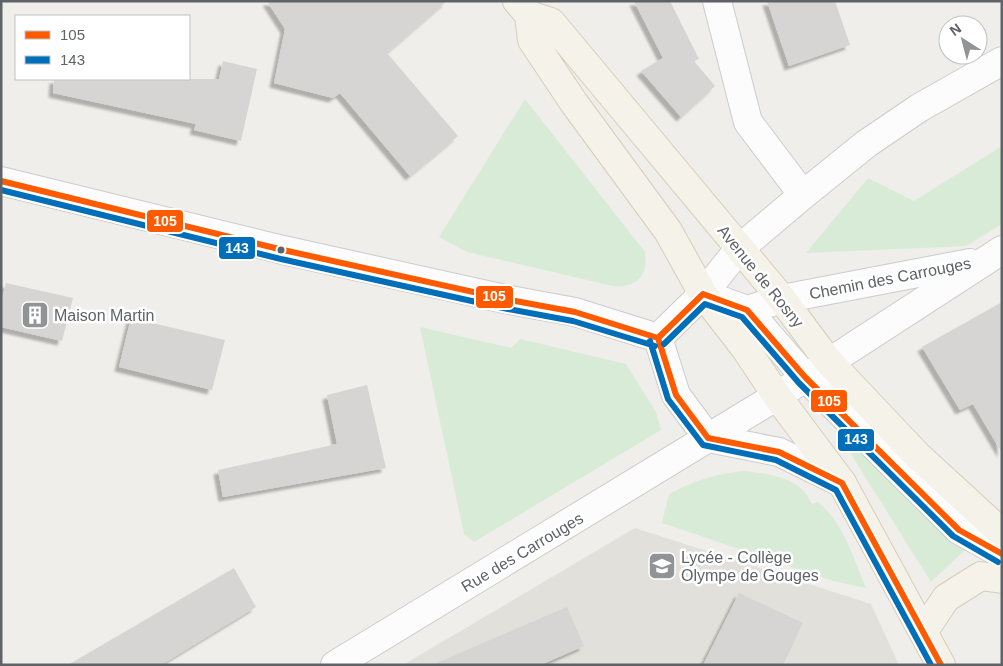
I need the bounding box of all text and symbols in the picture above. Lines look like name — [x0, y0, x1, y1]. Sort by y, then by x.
legend — [15, 15, 190, 80]
north arrow — [938, 15, 988, 65]
text: N — [947, 20, 964, 39]
text: 105 — [60, 26, 85, 43]
text: 143 — [60, 51, 85, 68]
line badge: 105 — [146, 209, 184, 233]
text: 105 — [153, 213, 177, 229]
street label: Avenue de Rosny — [714, 222, 807, 331]
line badge: 143 — [218, 236, 256, 260]
text: 143 — [225, 240, 249, 256]
unlabelled marker — [276, 245, 286, 255]
street label: Chemin des Carrouges — [808, 254, 972, 303]
line badge: 105 — [475, 285, 514, 309]
text: 105 — [482, 288, 506, 304]
building icon: Maison Martin — [20, 300, 50, 330]
place label: Maison Martin — [54, 307, 154, 324]
line badge: 105 — [810, 389, 848, 413]
text: 105 — [817, 393, 841, 409]
line badge: 143 — [837, 428, 875, 452]
text: 143 — [844, 431, 868, 447]
street label: Rue des Carrouges — [458, 509, 586, 595]
place label: Lycée - Collège Olympe de Gouges — [681, 549, 819, 584]
school or university icon: Lycée - Collège Olympe de Gouges — [647, 551, 677, 581]

